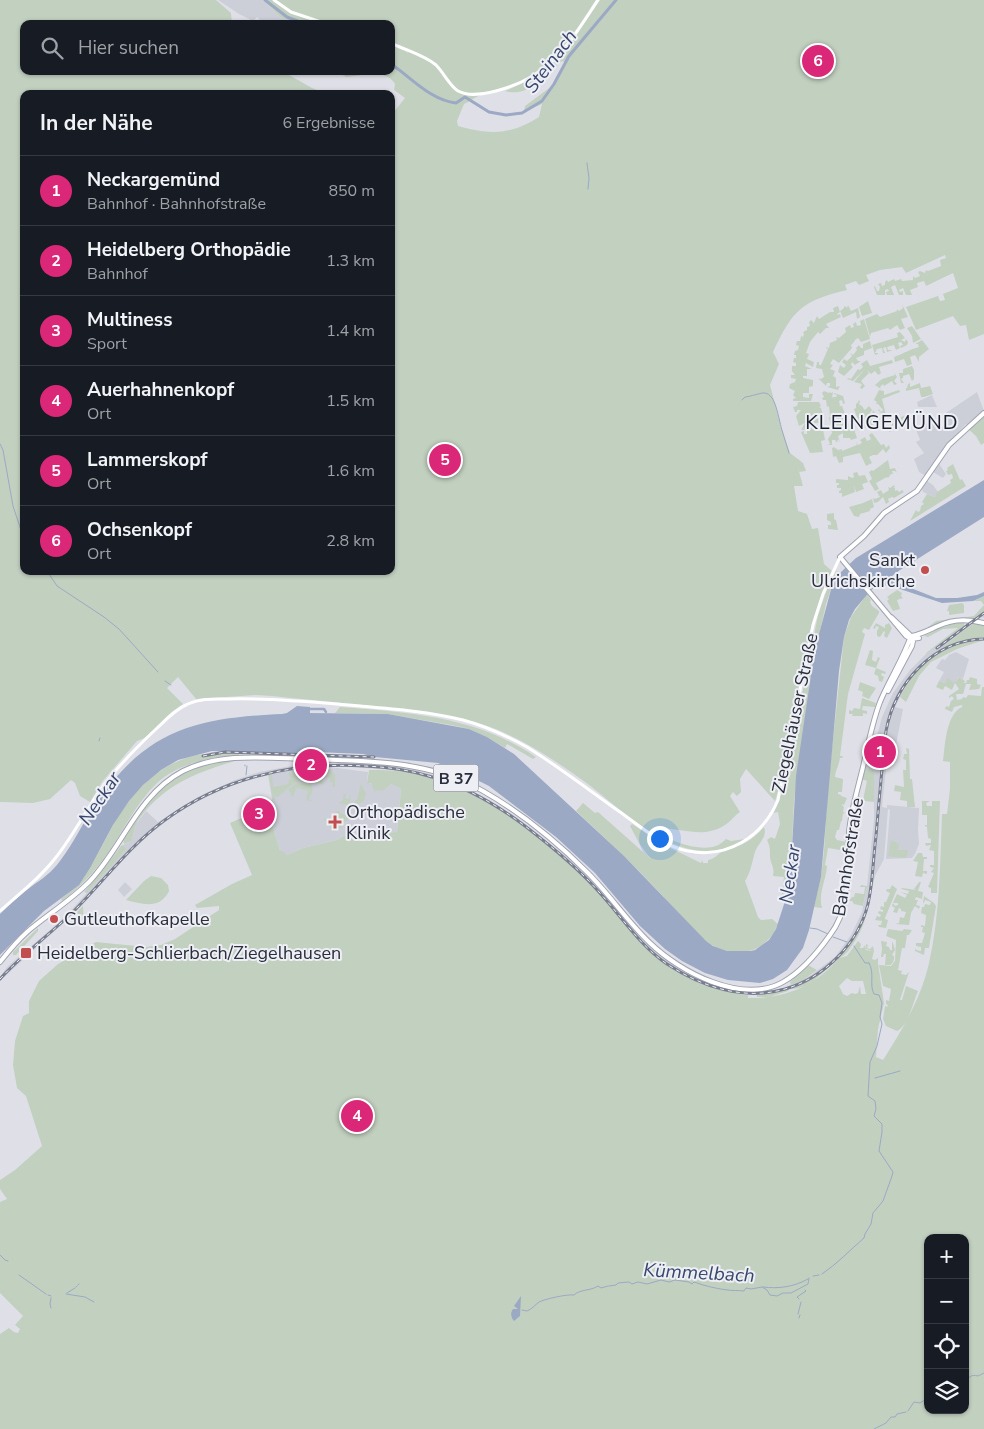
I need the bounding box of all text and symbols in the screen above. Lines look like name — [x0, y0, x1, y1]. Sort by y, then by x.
search box — [20, 20, 395, 75]
water label: Steinach — [518, 25, 583, 99]
icon: search — [38, 34, 66, 62]
text: Hier suchen — [78, 35, 179, 61]
pin: 6 — [802, 42, 834, 80]
text: In der Nähe — [40, 109, 153, 137]
text: 6 Ergebnisse — [282, 112, 375, 134]
text: Neckargemünd — [87, 167, 220, 193]
text: 1 — [51, 180, 61, 202]
text: 850 m — [328, 180, 375, 202]
text: Bahnhof · Bahnhofstraße — [87, 193, 266, 215]
text: Heidelberg Orthopädie — [87, 237, 291, 263]
text: 2 — [51, 250, 61, 272]
text: 1.3 km — [326, 250, 375, 272]
text: Bahnhof — [87, 263, 148, 285]
text: Multiness — [87, 307, 172, 333]
text: 3 — [51, 320, 61, 342]
text: 1.4 km — [326, 320, 375, 342]
text: Sport — [87, 333, 127, 355]
text: Auerhahnenkopf — [87, 377, 234, 403]
text: 4 — [51, 390, 61, 412]
text: 1.5 km — [326, 390, 375, 412]
text: Ort — [87, 403, 111, 425]
district label: KLEINGEMÜND — [805, 409, 959, 436]
pin: 5 — [429, 441, 461, 479]
text: Lammerskopf — [87, 447, 207, 473]
text: 5 — [51, 460, 61, 482]
text: 1.6 km — [326, 460, 375, 482]
text: Ort — [87, 473, 111, 495]
text: Ochsenkopf — [87, 517, 192, 543]
text: 6 — [51, 530, 61, 552]
text: 2.8 km — [326, 530, 375, 552]
text: Ort — [87, 543, 111, 565]
place label: Sankt Ulrichskirche — [811, 548, 916, 593]
marker: Sankt Ulrichskirche — [919, 564, 931, 576]
street label: Ziegelhäuser Straße — [766, 631, 824, 795]
pin: 1 — [864, 733, 896, 771]
pin: 2 — [295, 746, 327, 784]
road number: B 37 — [434, 764, 478, 791]
water label: Neckar — [72, 766, 128, 830]
pin: 3 — [243, 795, 275, 833]
street label: Bahnhofstraße — [827, 796, 869, 918]
place label: Orthopädische Klinik — [346, 800, 465, 845]
marker: Orthopädische Klinik — [328, 815, 342, 829]
your location — [647, 826, 673, 852]
water label: Neckar — [773, 842, 807, 905]
place label: Gutleuthofkapelle — [64, 907, 209, 931]
marker: Gutleuthofkapelle — [48, 913, 60, 925]
place label: Heidelberg-Schlierbach/Ziegelhausen — [37, 941, 341, 965]
marker: Heidelberg-Schlierbach/Ziegelhausen — [19, 946, 33, 960]
pin: 4 — [341, 1097, 373, 1135]
map controls — [924, 1234, 969, 1414]
button: + — [924, 1234, 969, 1279]
water label: Kümmelbach — [643, 1257, 755, 1289]
button: − — [924, 1279, 969, 1324]
button: locate — [924, 1324, 969, 1369]
button: layers — [924, 1369, 969, 1414]

